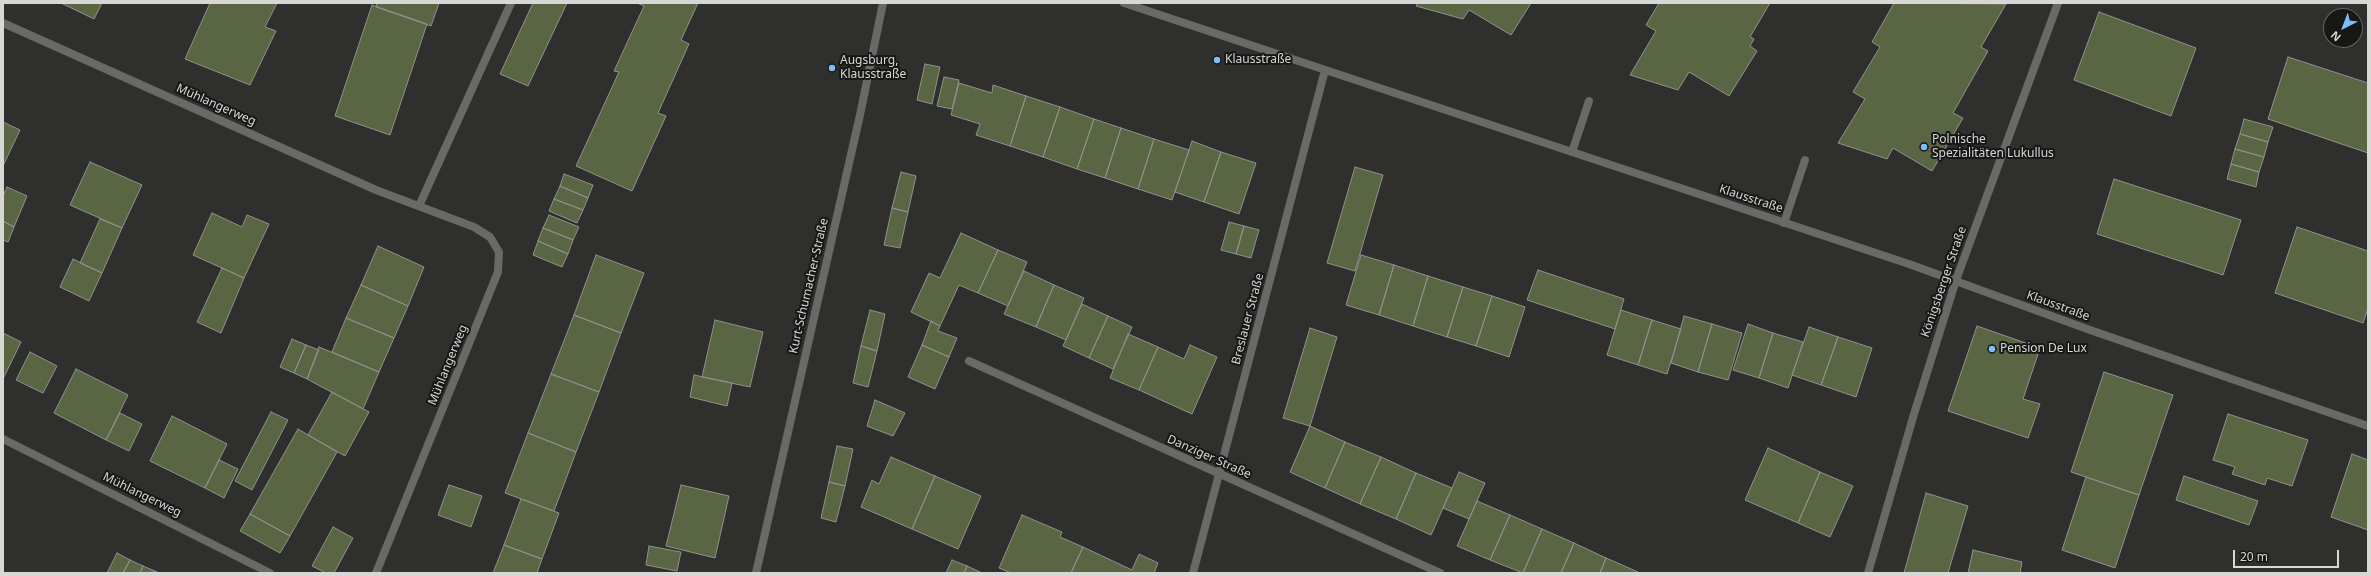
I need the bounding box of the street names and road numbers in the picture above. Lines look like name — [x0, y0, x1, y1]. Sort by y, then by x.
street label: Mühlangerweg — [174, 81, 258, 129]
street label: Klausstraße — [1717, 182, 1785, 216]
street label: Kurt-Schumacher-Straße — [786, 217, 832, 355]
street label: Königsberger Straße — [1918, 225, 1970, 339]
street label: Breslauer Straße — [1229, 272, 1267, 366]
street label: Klausstraße — [2024, 288, 2092, 324]
street label: Mühlangerweg — [425, 323, 471, 407]
street label: Danziger Straße — [1165, 432, 1253, 482]
street label: Mühlangerweg — [100, 470, 184, 520]

